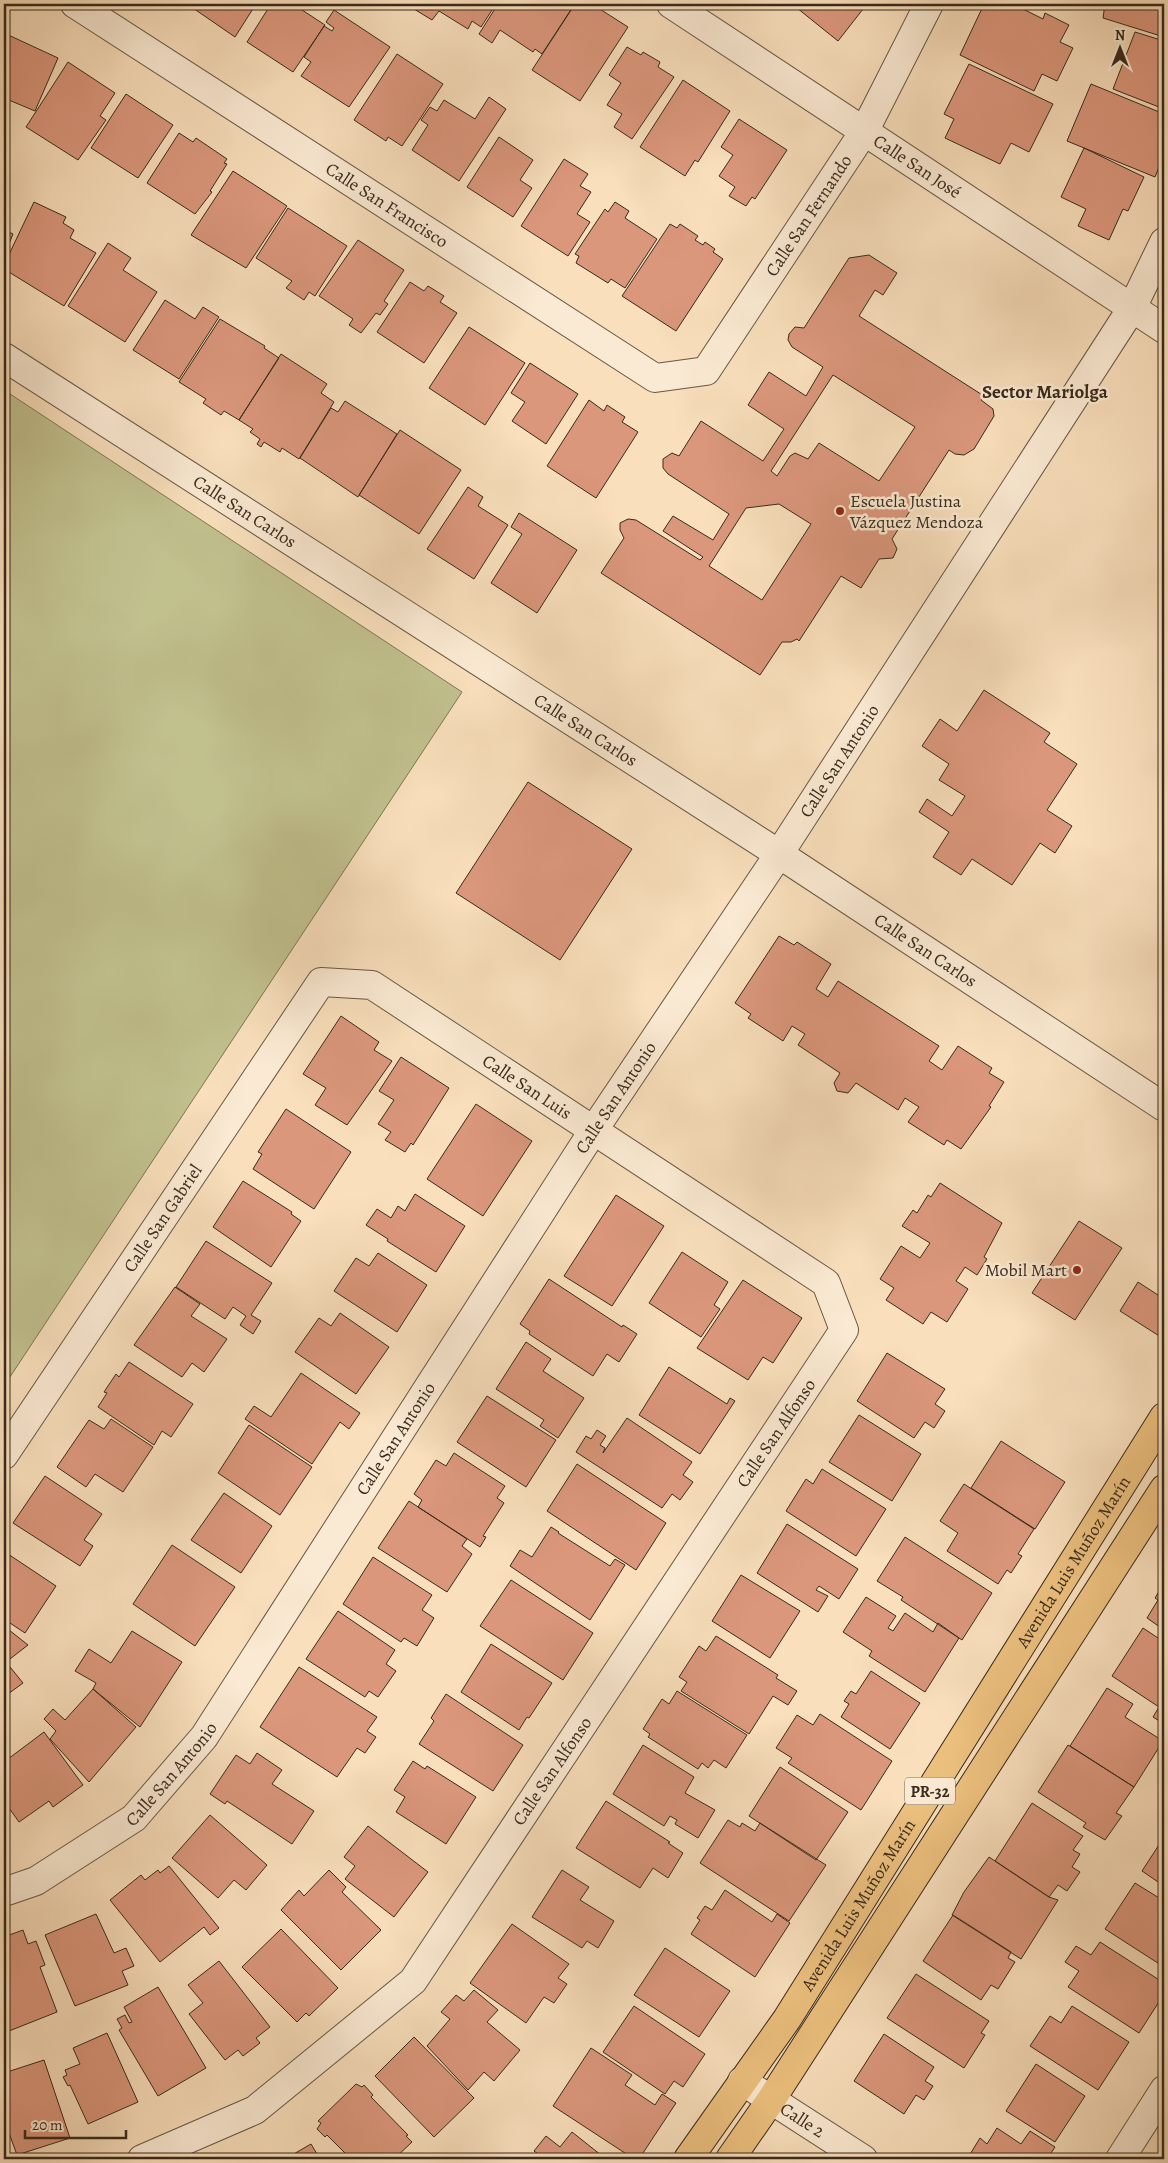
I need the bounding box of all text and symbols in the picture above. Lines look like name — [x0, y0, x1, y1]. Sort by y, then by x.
north arrow — [1096, 22, 1146, 72]
text: N — [1115, 26, 1125, 45]
street label: Calle San José — [869, 129, 966, 204]
street label: Calle San Fernando — [760, 150, 858, 281]
street label: Calle San Francisco — [321, 157, 453, 253]
district label: Sector Mariolga — [982, 379, 1109, 405]
street label: Calle San Carlos — [188, 469, 301, 553]
place label: Escuela Justina Vázquez Mendoza — [849, 489, 984, 534]
marker: Escuela Justina Vázquez Mendoza — [834, 505, 846, 517]
street label: Calle San Carlos — [529, 688, 642, 772]
street label: Calle San Antonio — [794, 700, 885, 822]
street label: Calle San Carlos — [869, 908, 982, 993]
street label: Calle San Antonio — [570, 1037, 662, 1158]
street label: Calle San Luis — [478, 1049, 576, 1125]
street label: Calle San Gabriel — [118, 1159, 208, 1277]
place label: Mobil Mart — [985, 1258, 1067, 1282]
marker: Mobil Mart — [1071, 1264, 1083, 1276]
street label: Calle San Alfonso — [731, 1374, 821, 1492]
street label: Calle San Antonio — [350, 1377, 441, 1500]
street label: Avenida Luis Muñoz Marín — [1010, 1471, 1136, 1653]
street label: Calle San Alfonso — [507, 1712, 597, 1830]
street label: Calle San Antonio — [121, 1717, 223, 1832]
road number: PR-32 — [905, 1778, 955, 1804]
street label: Avenida Luis Muñoz Marín — [795, 1814, 921, 1996]
street label: Calle 2 — [776, 2097, 830, 2144]
scale bar — [25, 2108, 126, 2140]
text: 20 m — [32, 2115, 63, 2135]

